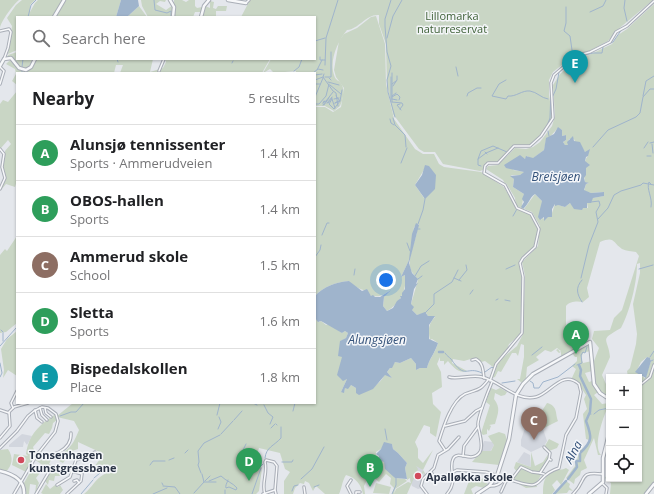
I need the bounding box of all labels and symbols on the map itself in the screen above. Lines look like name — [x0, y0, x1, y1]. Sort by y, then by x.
park label: Lillomarka naturreservat — [417, 8, 487, 36]
pin: E — [562, 50, 588, 83]
water label: Breisjøen — [532, 168, 580, 185]
your location — [376, 270, 396, 290]
pin: A — [563, 321, 589, 354]
water label: Alungsjøen — [347, 331, 406, 348]
pin: C — [521, 407, 547, 440]
water label: Alna — [560, 437, 586, 467]
place label: Tonsenhagen kunstgressbane — [29, 447, 117, 475]
pin: D — [236, 448, 262, 481]
pin: B — [357, 454, 383, 487]
marker: Tonsenhagen kunstgressbane — [16, 455, 26, 465]
place label: Apalløkka skole — [426, 469, 513, 484]
marker: Apalløkka skole — [413, 471, 423, 481]

